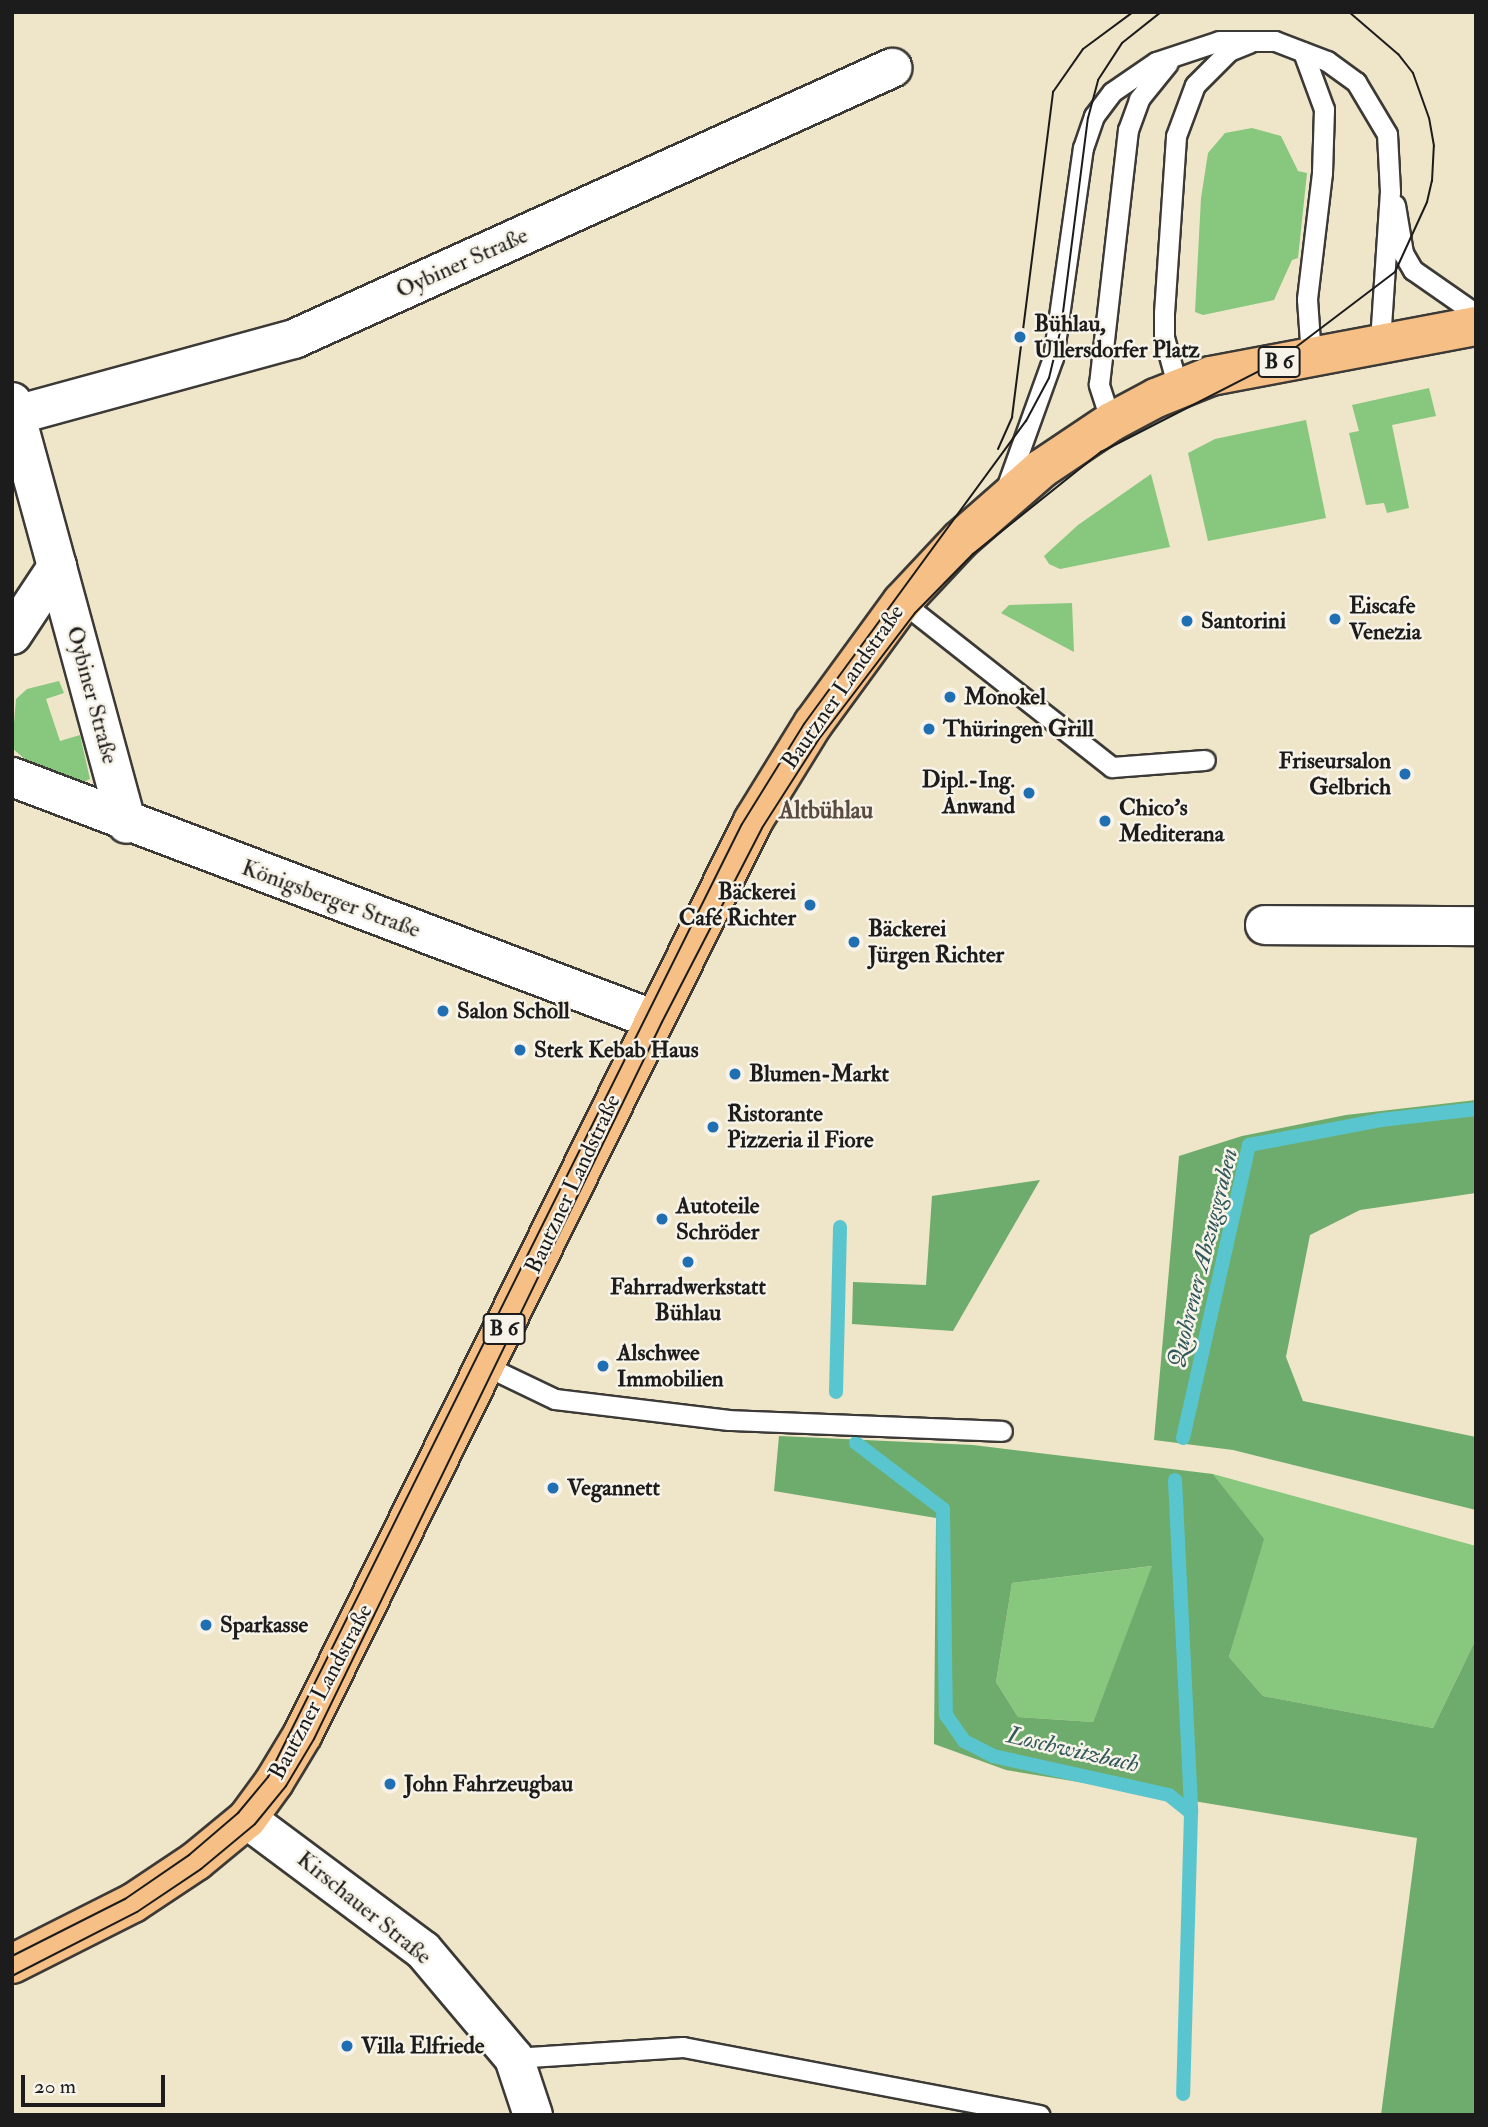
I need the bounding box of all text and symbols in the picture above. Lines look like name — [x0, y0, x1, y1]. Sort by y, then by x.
street label: Oybiner Straße — [392, 222, 532, 304]
place label: Bühlau, Ullersdorfer Platz — [1034, 310, 1200, 364]
marker: Bühlau, Ullersdorfer Platz — [1012, 329, 1028, 345]
road number: B 6 — [1256, 344, 1302, 380]
place label: Eiscafe Venezia — [1349, 592, 1421, 646]
street label: Bautzner Landstraße — [776, 599, 910, 775]
place label: Santorini — [1201, 607, 1286, 635]
marker: Eiscafe Venezia — [1327, 611, 1343, 627]
marker: Santorini — [1179, 613, 1195, 629]
street label: Oybiner Straße — [60, 623, 124, 767]
place label: Monokel — [964, 683, 1046, 711]
marker: Monokel — [942, 689, 958, 705]
place label: Thüringen Grill — [943, 715, 1094, 743]
marker: Thüringen Grill — [921, 721, 937, 737]
place label: Friseursalon Gelbrich — [1278, 747, 1391, 801]
place label: Dipl.-Ing. Anwand — [922, 766, 1015, 820]
marker: Friseursalon Gelbrich — [1397, 766, 1413, 782]
marker: Dipl.-Ing. Anwand — [1021, 785, 1037, 801]
place label: Chico's Mediterana — [1119, 794, 1224, 848]
district label: Altbühlau — [779, 797, 873, 825]
marker: Chico's Mediterana — [1097, 813, 1113, 829]
street label: Königsberger Straße — [238, 854, 424, 944]
place label: Bäckerei Café Richter — [679, 878, 796, 932]
marker: Bäckerei Café Richter — [802, 897, 818, 913]
place label: Bäckerei Jürgen Richter — [868, 915, 1004, 969]
marker: Bäckerei Jürgen Richter — [846, 934, 862, 950]
place label: Salon Scholl — [457, 997, 570, 1025]
marker: Salon Scholl — [435, 1003, 451, 1019]
place label: Sterk Kebab Haus — [534, 1036, 699, 1064]
marker: Sterk Kebab Haus — [512, 1042, 528, 1058]
place label: Blumen-Markt — [749, 1060, 889, 1088]
marker: Blumen-Markt — [727, 1066, 743, 1082]
street label: Bautzner Landstraße — [519, 1090, 627, 1278]
place label: Ristorante Pizzeria il Fiore — [727, 1100, 874, 1154]
marker: Ristorante Pizzeria il Fiore — [705, 1119, 721, 1135]
water label: Quohrener Abzugsgraben — [1162, 1145, 1244, 1371]
place label: Autoteile Schröder — [676, 1192, 759, 1246]
marker: Autoteile Schröder — [654, 1211, 670, 1227]
marker: Fahrradwerkstatt Bühlau — [680, 1254, 696, 1270]
place label: Fahrradwerkstatt Bühlau — [610, 1273, 766, 1327]
road number: B 6 — [481, 1312, 527, 1346]
place label: Alschwee Immobilien — [617, 1339, 724, 1393]
marker: Alschwee Immobilien — [595, 1358, 611, 1374]
place label: Vegannett — [567, 1474, 660, 1502]
marker: Vegannett — [545, 1480, 561, 1496]
street label: Bautzner Landstraße — [263, 1600, 379, 1784]
place label: Sparkasse — [220, 1611, 308, 1639]
marker: Sparkasse — [198, 1617, 214, 1633]
water label: Loschwitzbach — [1004, 1721, 1142, 1779]
place label: John Fahrzeugbau — [404, 1770, 573, 1798]
marker: John Fahrzeugbau — [382, 1776, 398, 1792]
street label: Kirschauer Straße — [291, 1845, 437, 1971]
place label: Villa Elfriede — [361, 2032, 484, 2060]
marker: Villa Elfriede — [339, 2038, 355, 2054]
scale bar — [24, 2060, 168, 2104]
text: 20 m — [34, 2073, 76, 2100]

